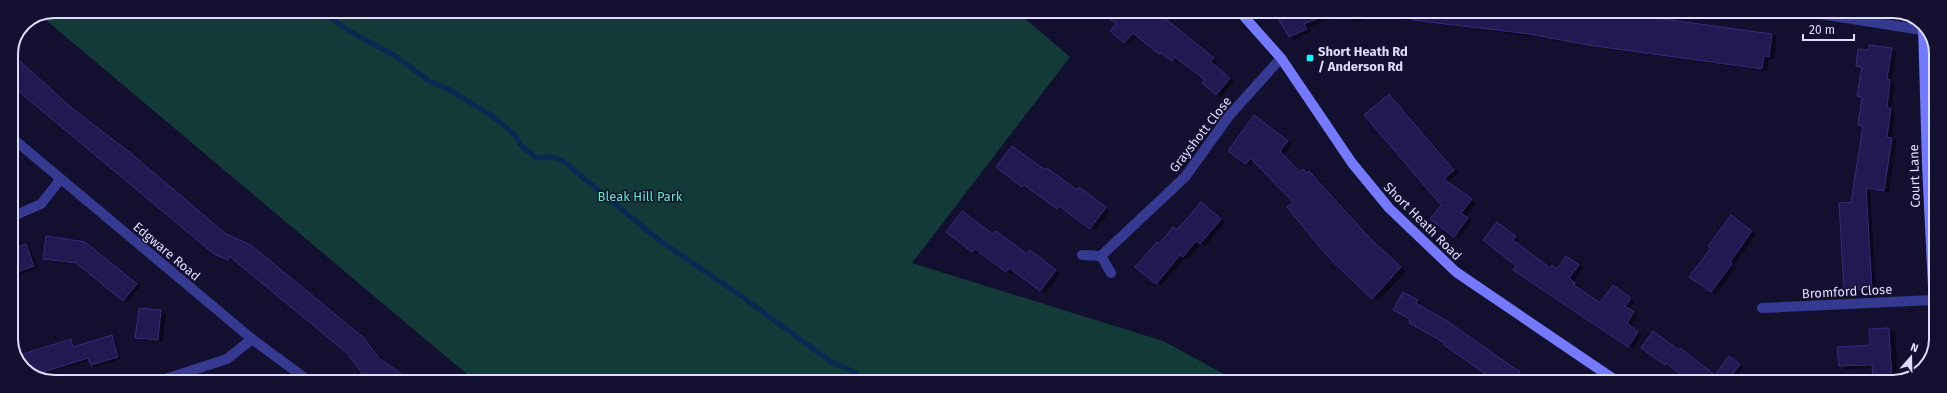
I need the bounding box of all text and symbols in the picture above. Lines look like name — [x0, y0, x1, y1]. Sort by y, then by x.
scale bar — [1803, 16, 1854, 42]
text: 20 m — [1809, 23, 1835, 37]
place label: Short Heath Rd / Anderson Rd — [1318, 44, 1408, 74]
marker: Short Heath Rd / Anderson Rd — [1305, 53, 1315, 63]
street label: Grayshott Close — [1166, 94, 1235, 175]
street label: Court Lane — [1906, 144, 1923, 208]
street label: Short Heath Road — [1381, 179, 1465, 263]
park label: Bleak Hill Park — [598, 189, 683, 204]
street label: Edgware Road — [130, 219, 203, 284]
street label: Bromford Close — [1801, 282, 1893, 301]
north arrow — [1891, 337, 1931, 377]
text: N — [1909, 341, 1920, 355]

